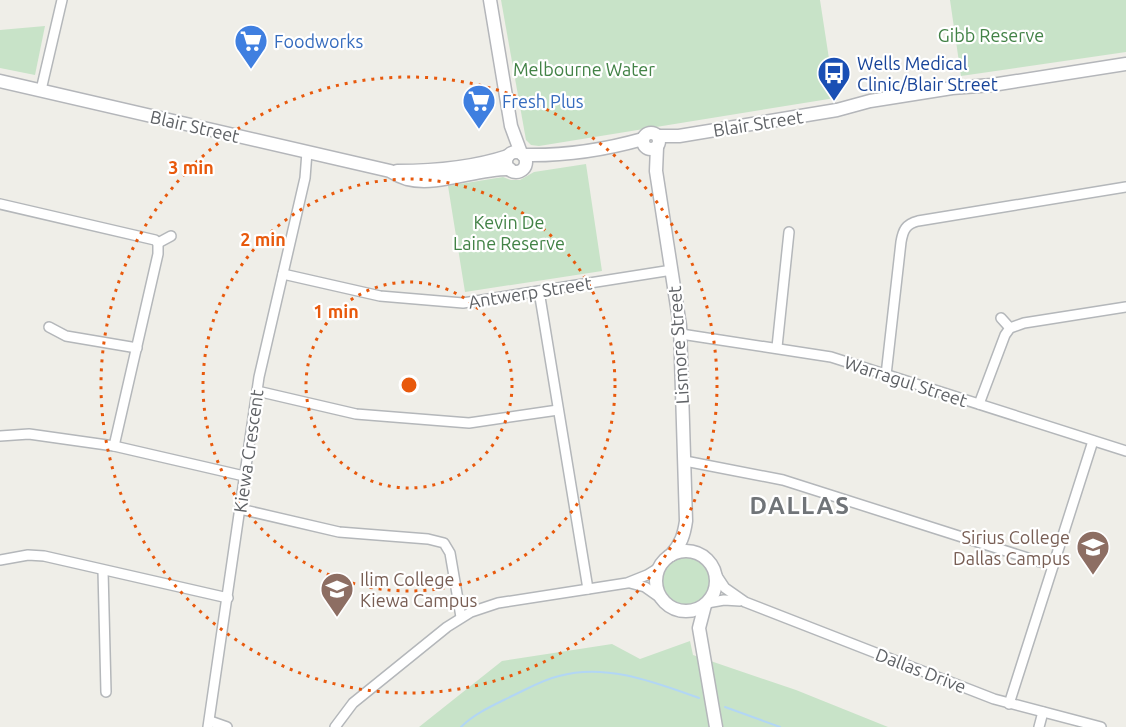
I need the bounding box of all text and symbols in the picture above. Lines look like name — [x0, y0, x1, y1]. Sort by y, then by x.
supermarket icon: Foodworks — [233, 23, 269, 70]
park label: Gibb Reserve — [938, 25, 1044, 45]
place label: Foodworks — [274, 31, 363, 51]
place label: Wells Medical Clinic/Blair Street — [857, 53, 998, 94]
bus stop icon: Wells Medical Clinic/Blair Street — [816, 55, 852, 102]
park label: Melbourne Water — [513, 59, 655, 79]
supermarket icon: Fresh Plus — [461, 83, 497, 130]
place label: Fresh Plus — [502, 91, 584, 111]
street label: Blair Street — [148, 106, 242, 146]
street label: Blair Street — [711, 106, 805, 140]
text: 3 min — [168, 157, 214, 177]
park label: Kevin De Laine Reserve — [453, 212, 565, 253]
text: 2 min — [240, 229, 286, 249]
street label: Antwerp Street — [467, 272, 593, 312]
street label: Lismore Street — [664, 285, 692, 405]
text: 1 min — [313, 301, 359, 321]
street label: Warragul Street — [842, 352, 970, 410]
centre of rings — [399, 375, 419, 395]
street label: Kiewa Crescent — [229, 388, 267, 514]
district label: DALLAS — [750, 492, 850, 519]
place label: Sirius College Dallas Campus — [953, 527, 1070, 568]
school or university icon: Sirius College Dallas Campus — [1075, 529, 1111, 576]
place label: Ilim College Kiewa Campus — [360, 569, 478, 610]
school or university icon: Ilim College Kiewa Campus — [319, 571, 355, 618]
street label: Dallas Drive — [873, 644, 969, 696]

